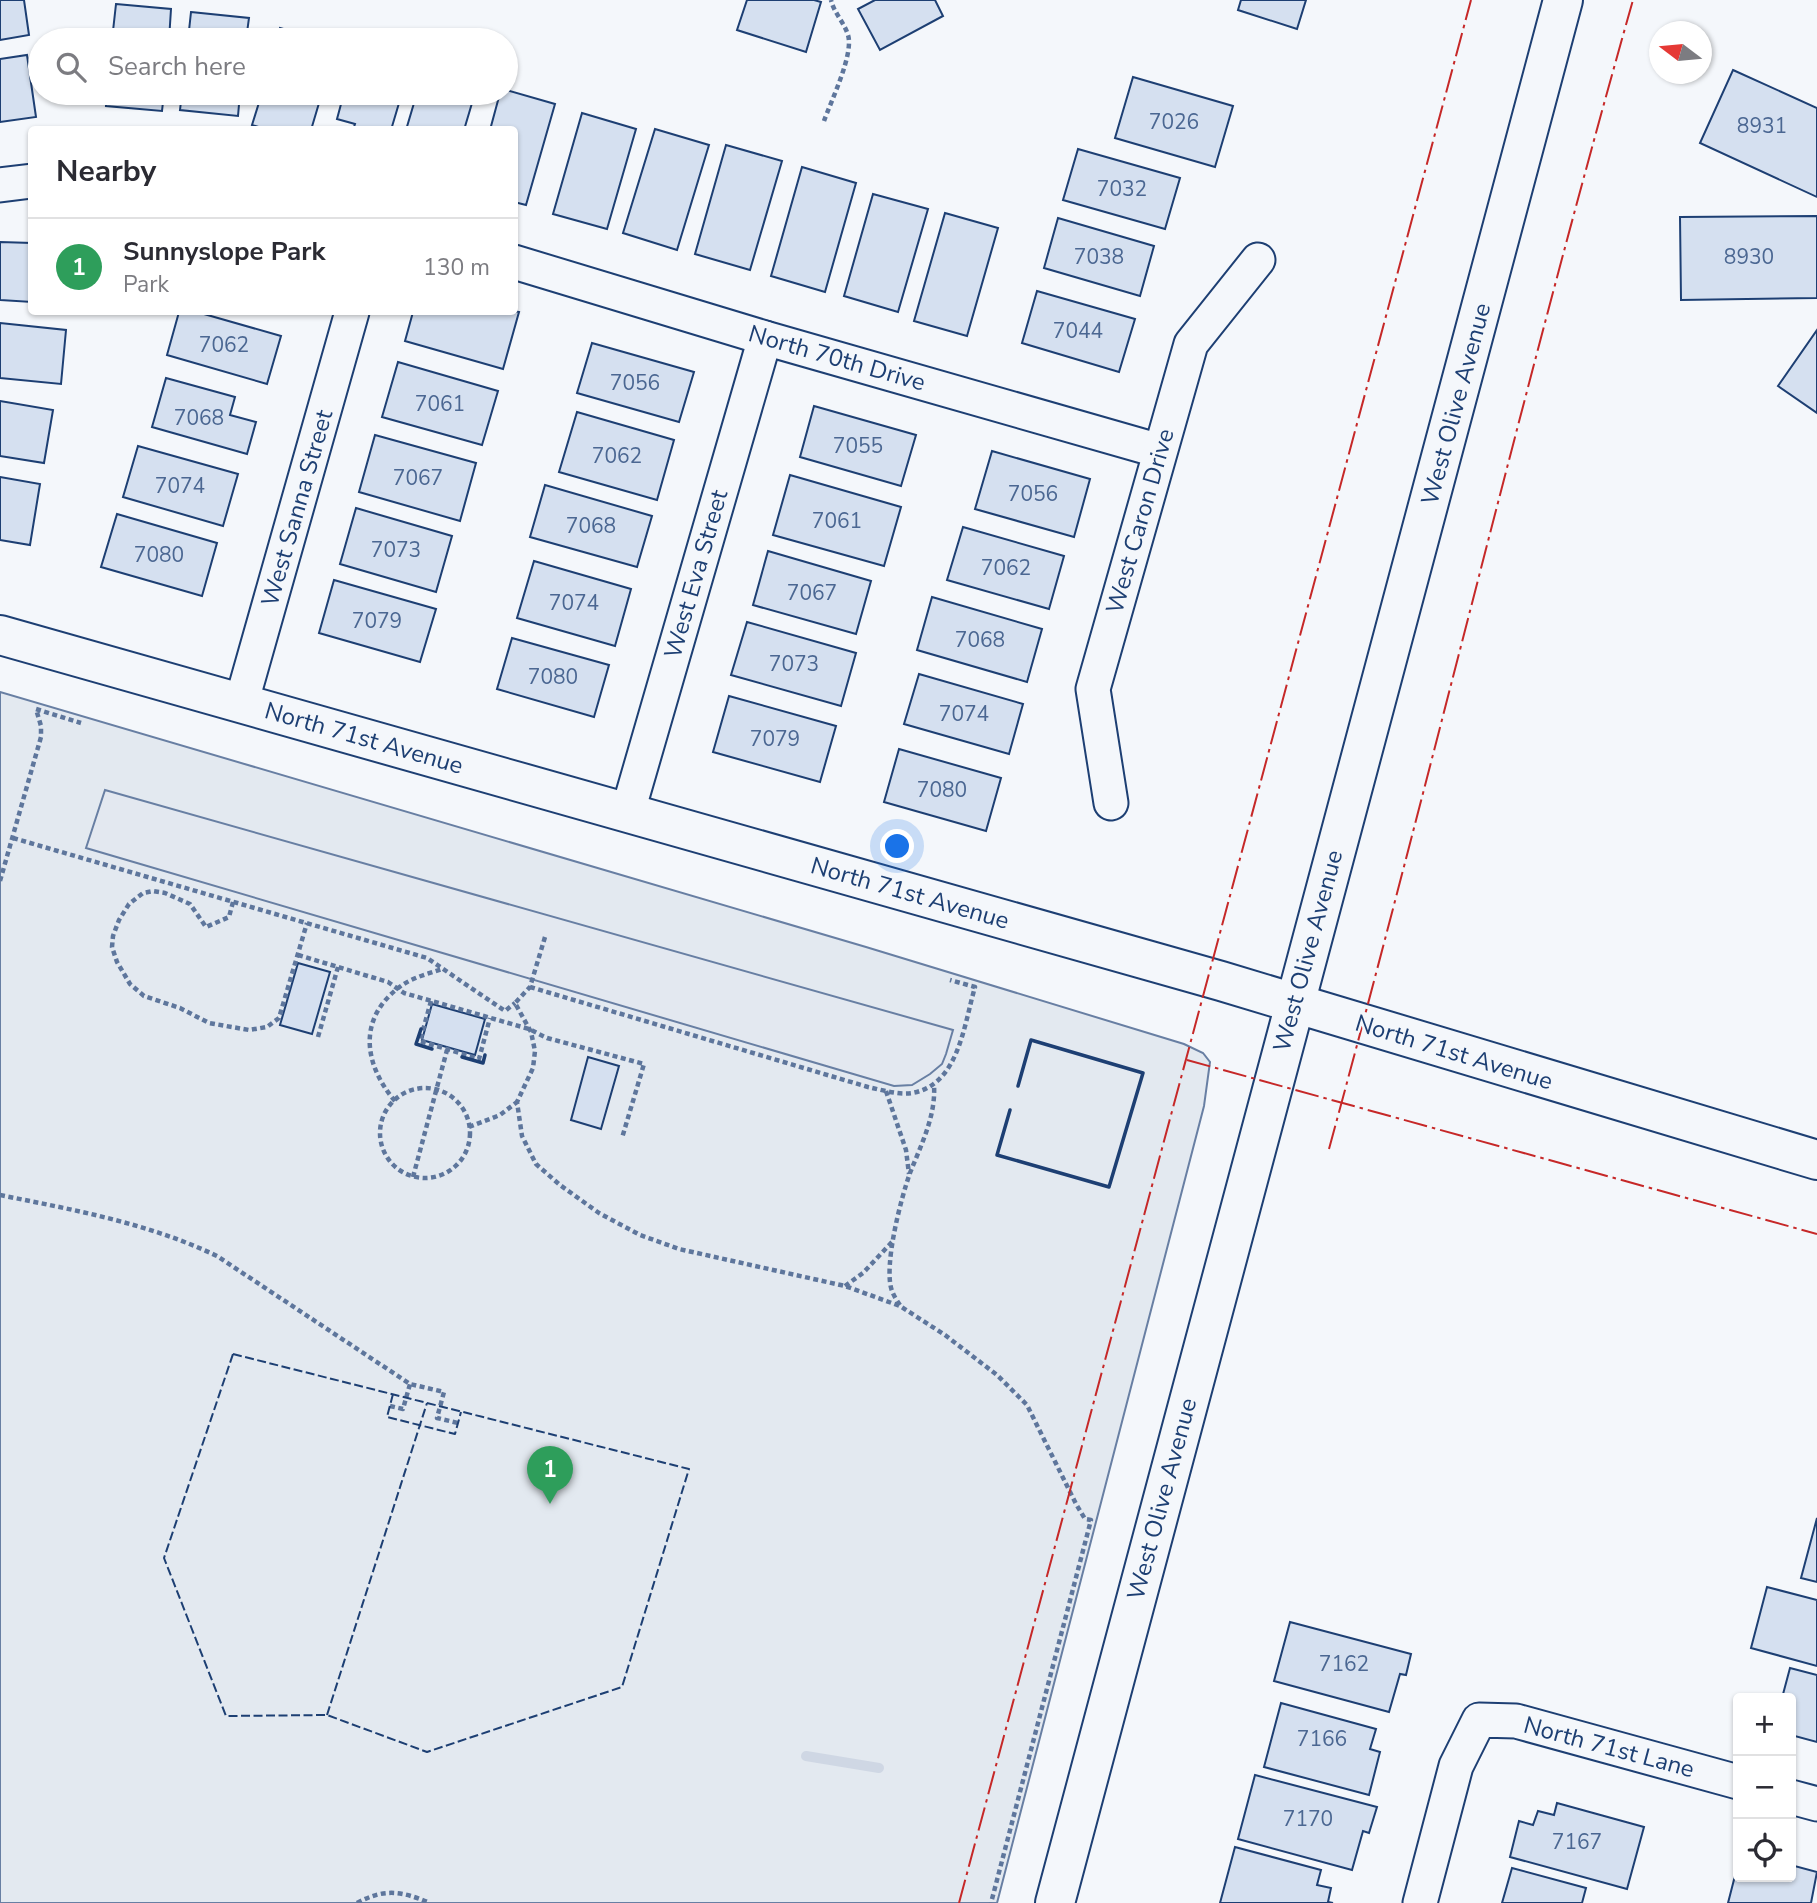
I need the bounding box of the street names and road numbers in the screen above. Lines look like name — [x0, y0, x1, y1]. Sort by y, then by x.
street label: West Olive Avenue — [1414, 300, 1498, 508]
street label: North 70th Drive — [745, 317, 929, 399]
street label: West Sanna Street — [254, 406, 341, 610]
street label: West Caron Drive — [1098, 425, 1182, 617]
street label: West Eva Street — [657, 485, 736, 662]
street label: North 71st Avenue — [261, 694, 467, 782]
street label: West Olive Avenue — [1266, 847, 1350, 1055]
street label: North 71st Avenue — [807, 849, 1013, 937]
street label: North 71st Avenue — [1351, 1007, 1557, 1097]
street label: West Olive Avenue — [1120, 1395, 1204, 1603]
street label: North 71st Lane — [1520, 1709, 1698, 1785]

